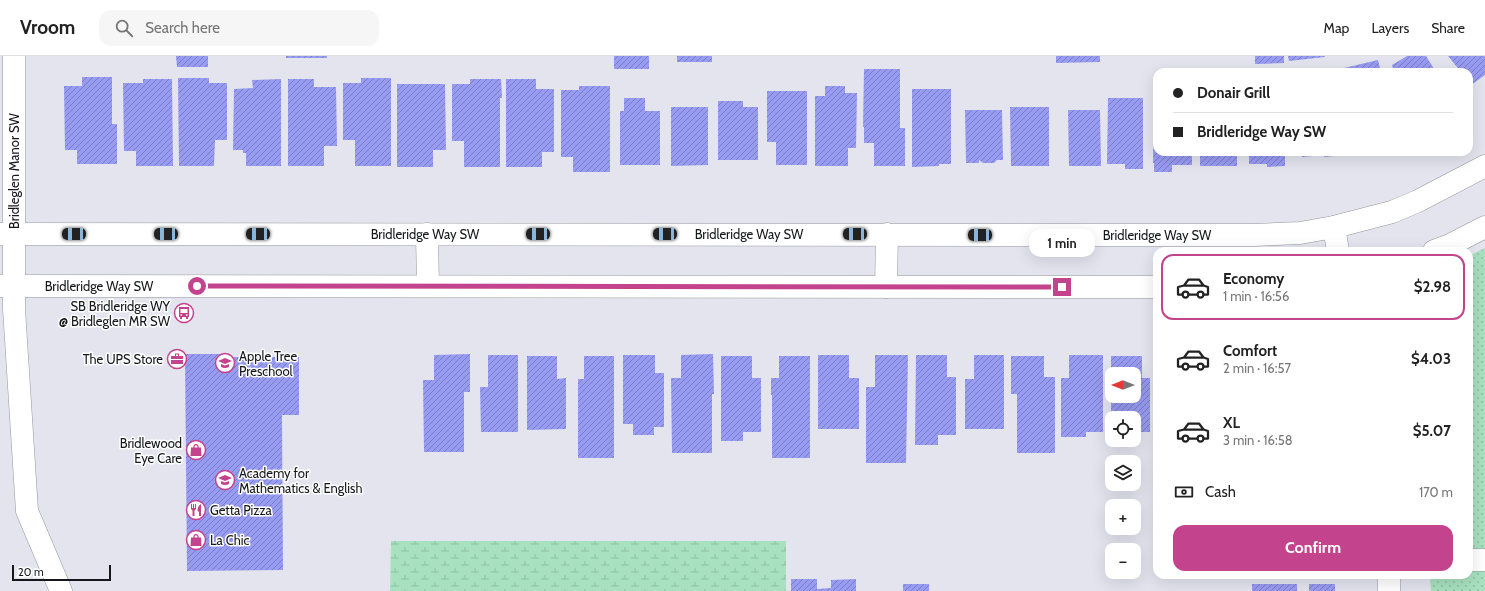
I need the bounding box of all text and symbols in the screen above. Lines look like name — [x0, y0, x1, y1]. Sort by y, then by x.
search box — [99, 10, 379, 46]
text: Vroom — [20, 16, 75, 39]
icon: search — [113, 17, 135, 39]
text: Search here — [145, 19, 220, 37]
text: Map — [1324, 19, 1349, 37]
text: Layers — [1371, 19, 1409, 37]
text: Share — [1431, 19, 1465, 37]
text: Donair Grill — [1197, 84, 1270, 102]
street label: Bridleglen Manor SW — [6, 112, 22, 229]
text: Bridleridge Way SW — [1197, 123, 1326, 141]
street label: Bridleridge Way SW — [371, 226, 480, 242]
street label: Bridleridge Way SW — [695, 226, 804, 242]
street label: Bridleridge Way SW — [1103, 227, 1212, 243]
car — [62, 228, 86, 240]
car — [154, 228, 178, 240]
car — [246, 228, 270, 240]
car — [526, 228, 550, 240]
car — [653, 228, 677, 240]
car — [843, 228, 867, 240]
car — [968, 229, 992, 241]
callout: 1 min — [1029, 229, 1095, 257]
text: 1 min — [1047, 235, 1077, 251]
icon: car — [1175, 269, 1211, 305]
text: Economy — [1223, 270, 1284, 288]
route start — [188, 277, 206, 295]
street label: Bridleridge Way SW — [45, 278, 154, 294]
route end — [1053, 278, 1071, 296]
text: $2.98 — [1414, 278, 1451, 296]
text: 1 min · 16:56 — [1223, 288, 1289, 304]
place label: SB Bridleridge WY @ Bridleglen MR SW — [59, 298, 171, 329]
bus stop icon: SB Bridleridge WY @ Bridleglen MR SW — [173, 302, 195, 324]
icon: car — [1175, 341, 1211, 377]
text: Comfort — [1223, 342, 1277, 360]
office icon: The UPS Store — [166, 348, 188, 370]
place label: Apple Tree Preschool — [239, 348, 297, 379]
text: $4.03 — [1411, 350, 1451, 368]
place label: The UPS Store — [83, 351, 163, 367]
school or university icon: Apple Tree Preschool — [214, 352, 236, 374]
text: 2 min · 16:57 — [1223, 360, 1291, 376]
north arrow — [1105, 367, 1141, 403]
map controls — [1105, 367, 1141, 579]
button: locate — [1105, 411, 1141, 447]
icon: car — [1175, 413, 1211, 449]
text: XL — [1223, 414, 1240, 432]
text: $5.07 — [1413, 422, 1451, 440]
text: 3 min · 16:58 — [1223, 432, 1293, 448]
place label: Bridlewood Eye Care — [120, 435, 182, 466]
shop icon: Bridlewood Eye Care — [185, 439, 207, 461]
button: layers — [1105, 455, 1141, 491]
place label: Academy for Mathematics & English — [239, 465, 362, 496]
school or university icon: Academy for Mathematics & English — [214, 469, 236, 491]
icon: cash — [1173, 481, 1195, 503]
text: Cash — [1205, 483, 1236, 501]
text: 170 m — [1419, 484, 1453, 500]
restaurant icon: Getta Pizza — [185, 499, 207, 521]
button: + — [1105, 499, 1141, 535]
place label: Getta Pizza — [210, 502, 273, 518]
button: Confirm — [1173, 525, 1453, 571]
shop icon: La Chic — [185, 529, 207, 551]
place label: La Chic — [210, 532, 249, 548]
button: − — [1105, 543, 1141, 579]
scale bar — [12, 563, 111, 582]
text: 20 m — [18, 565, 44, 579]

